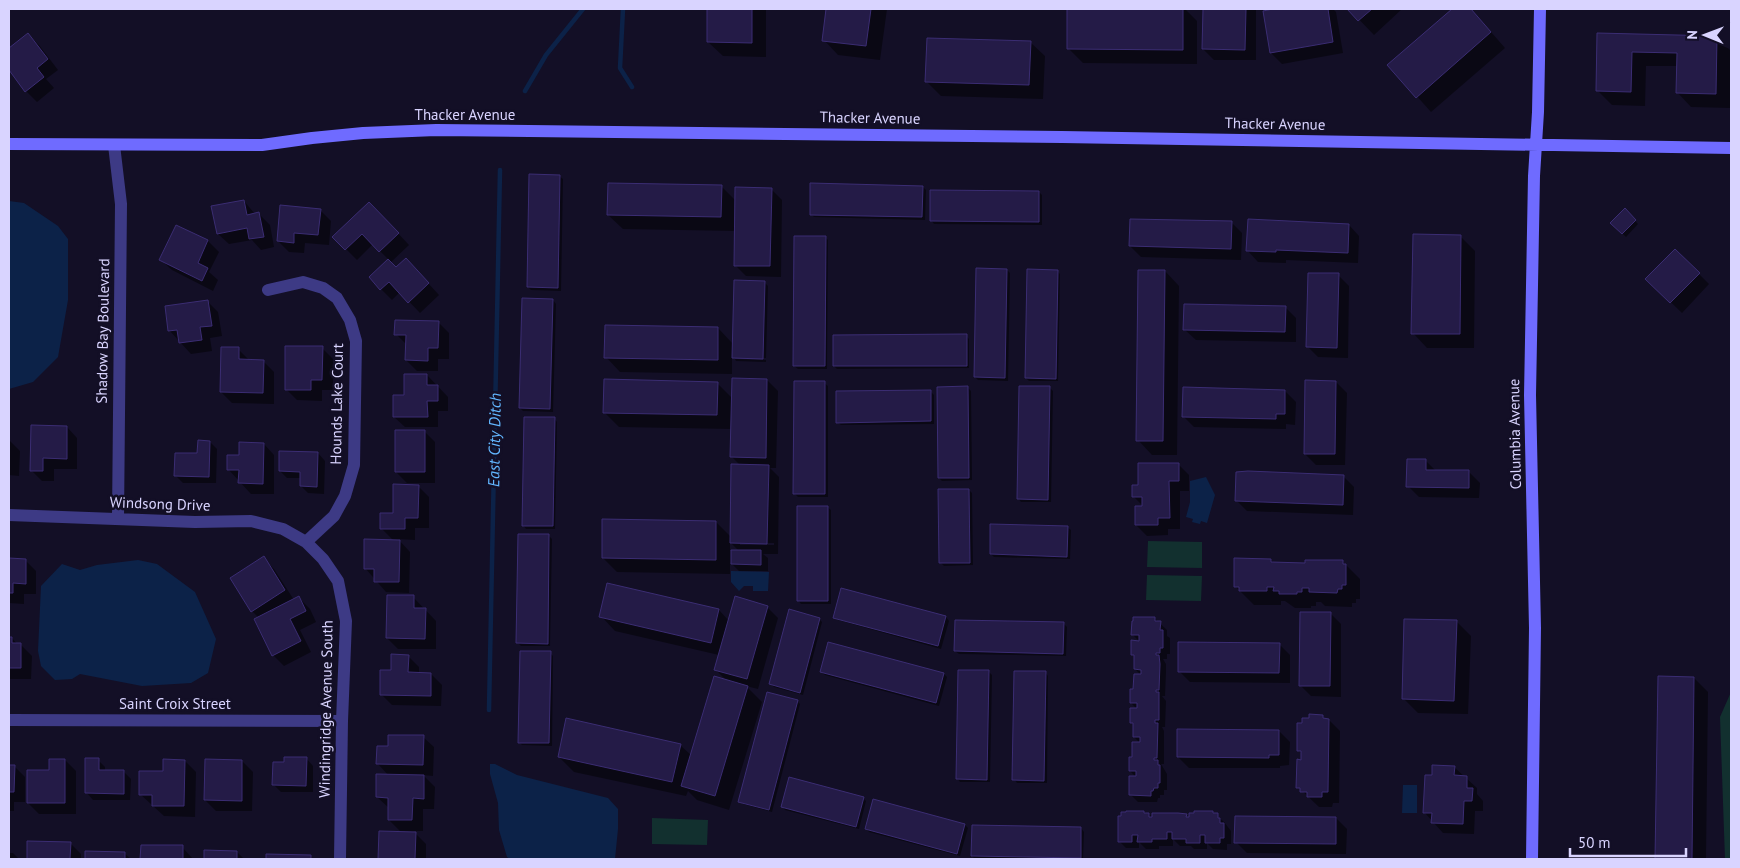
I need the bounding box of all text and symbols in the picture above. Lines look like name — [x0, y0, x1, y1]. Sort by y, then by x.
north arrow — [1680, 10, 1730, 60]
text: N — [1683, 30, 1701, 40]
street label: Thacker Avenue — [415, 105, 515, 124]
street label: Thacker Avenue — [819, 107, 921, 128]
street label: Thacker Avenue — [1224, 113, 1326, 134]
street label: Shadow Bay Boulevard — [92, 258, 113, 404]
street label: Hounds Lake Court — [326, 343, 347, 465]
street label: Columbia Avenue — [1504, 379, 1525, 489]
water label: East City Ditch — [483, 393, 505, 487]
street label: Windsong Drive — [109, 492, 211, 515]
street label: Windingridge Avenue South — [314, 620, 337, 798]
street label: Saint Croix Street — [119, 694, 231, 713]
scale bar — [1570, 826, 1686, 858]
text: 50 m — [1578, 833, 1611, 852]

